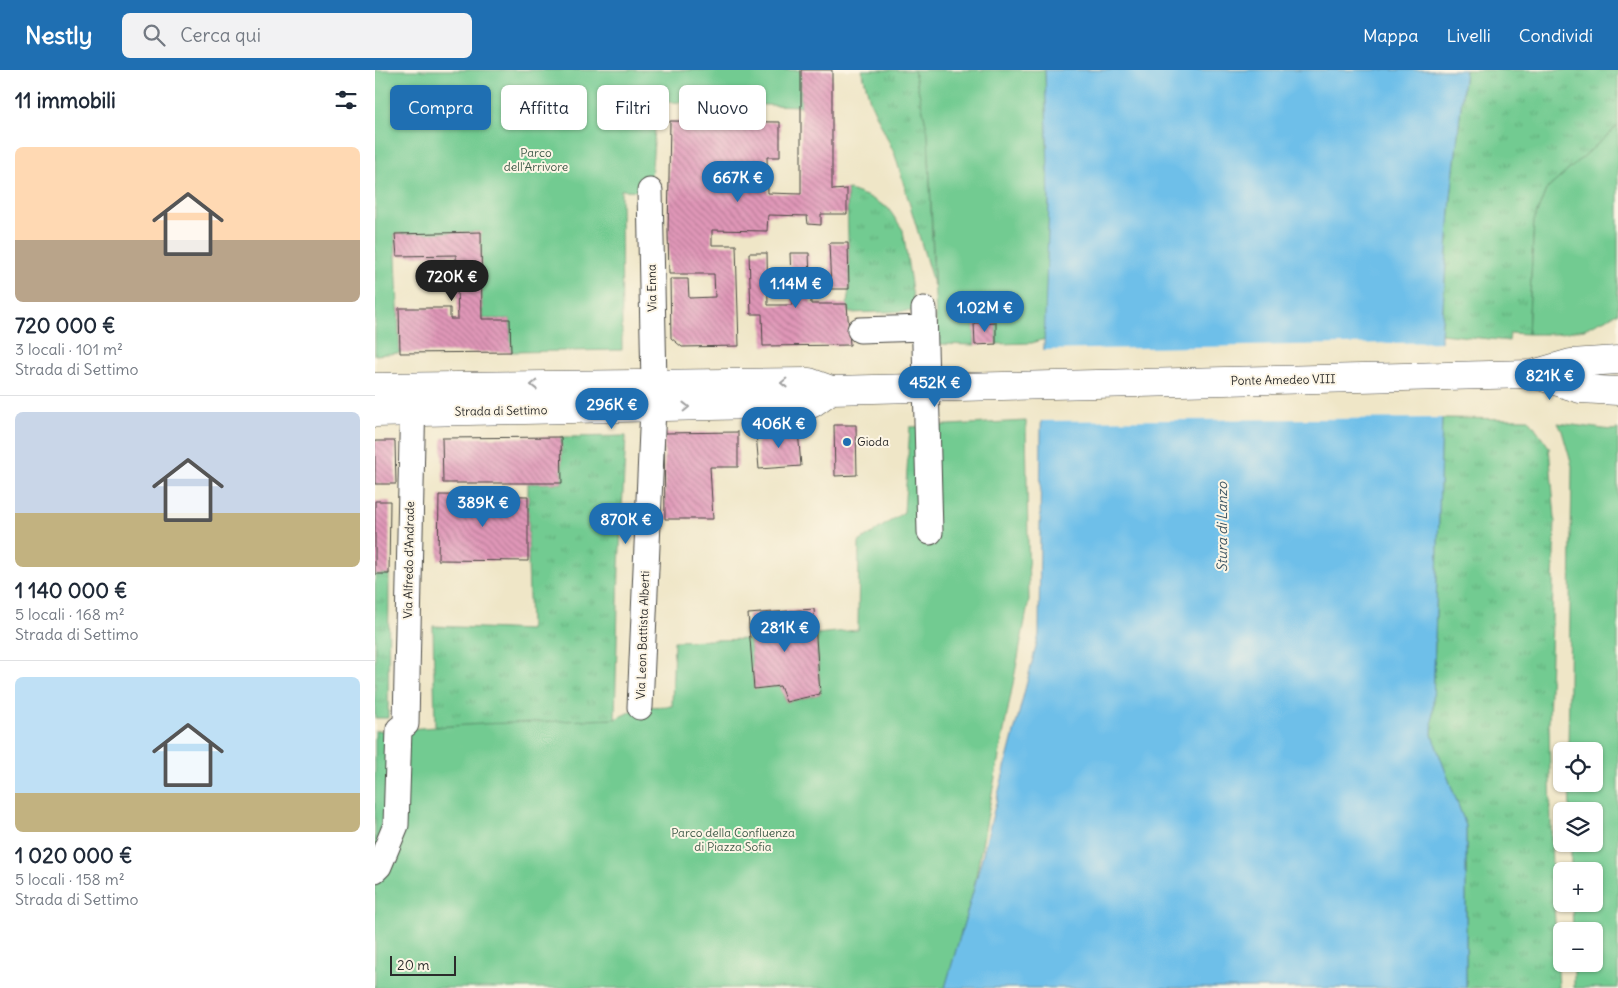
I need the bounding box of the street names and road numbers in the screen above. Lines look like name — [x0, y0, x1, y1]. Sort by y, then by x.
street label: Via Enna — [644, 264, 659, 312]
street label: Ponte Amedeo VIII — [1230, 371, 1335, 388]
street label: Strada di Settimo — [455, 402, 548, 419]
street label: Via Alfredo d'Andrade — [400, 501, 417, 619]
street label: Via Leon Battista Alberti — [633, 570, 652, 700]

